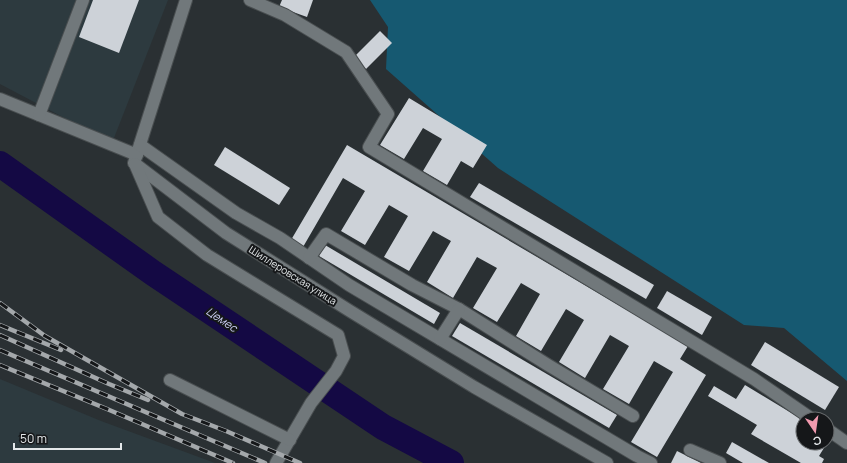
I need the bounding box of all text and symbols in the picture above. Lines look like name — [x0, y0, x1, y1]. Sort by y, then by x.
street label: Шиллеровская улица — [246, 242, 340, 308]
water label: Цемес — [204, 303, 241, 335]
north arrow — [795, 411, 835, 451]
scale bar — [14, 425, 121, 451]
text: 50 m — [20, 430, 47, 447]
text: С — [812, 433, 823, 449]

